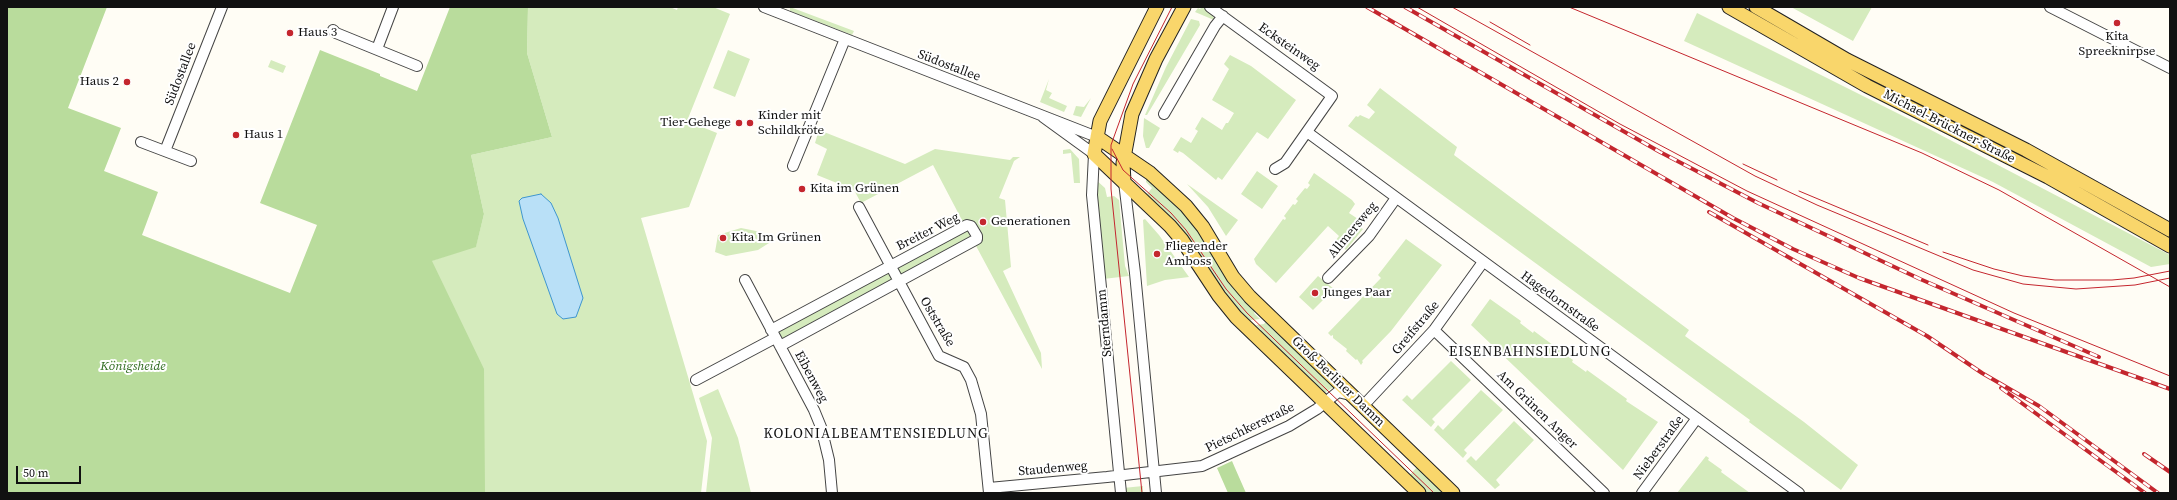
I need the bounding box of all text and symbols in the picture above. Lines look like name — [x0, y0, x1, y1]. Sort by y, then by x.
marker: Kita Spreeknirpse — [2112, 18, 2122, 28]
street label: Ecksteinweg — [1255, 20, 1323, 74]
place label: Haus 3 — [298, 25, 337, 41]
marker: Haus 3 — [285, 28, 295, 38]
place label: Kita Spreeknirpse — [2079, 29, 2155, 60]
street label: Südostallee — [162, 40, 200, 108]
street label: Südostallee — [915, 47, 983, 85]
place label: Haus 2 — [80, 74, 119, 90]
marker: Haus 2 — [122, 77, 132, 87]
street label: Michael-Brückner-Straße — [1880, 87, 2018, 167]
place label: Kinder mit Schildkröte — [758, 108, 824, 139]
place label: Tier-Gehege — [660, 115, 731, 131]
marker: Tier-Gehege — [734, 118, 744, 128]
marker: Kinder mit Schildkröte — [745, 118, 755, 128]
place label: Haus 1 — [244, 127, 283, 143]
marker: Haus 1 — [231, 130, 241, 140]
place label: Kita im Grünen — [810, 181, 899, 197]
marker: Kita im Grünen — [797, 184, 807, 194]
street label: Allmersweg — [1325, 199, 1381, 261]
street label: Breiter Weg — [894, 210, 962, 254]
place label: Generationen — [991, 214, 1071, 230]
marker: Generationen — [978, 217, 988, 227]
place label: Kita Im Grünen — [731, 230, 821, 246]
marker: Kita Im Grünen — [718, 233, 728, 243]
place label: Fliegender Amboss — [1165, 239, 1228, 270]
marker: Fliegender Amboss — [1152, 249, 1162, 259]
street label: Hagedornstraße — [1517, 268, 1603, 336]
place label: Junges Paar — [1323, 285, 1391, 301]
street label: Sterndamm — [1094, 288, 1116, 358]
marker: Junges Paar — [1310, 288, 1320, 298]
street label: Oststraße — [916, 294, 958, 350]
street label: Greifstraße — [1389, 298, 1443, 358]
street label: Groß-Berliner Damm — [1288, 334, 1388, 430]
district label: EISENBAHNSIEDLUNG — [1449, 344, 1611, 360]
street label: Eibenweg — [791, 348, 831, 406]
park label: Königsheide — [100, 359, 166, 375]
street label: Am Grünen Anger — [1493, 368, 1581, 452]
street label: Pietschkerstraße — [1203, 400, 1297, 456]
street label: Nieberstraße — [1630, 413, 1688, 483]
district label: KOLONIALBEAMTENSIEDLUNG — [764, 426, 988, 442]
scale bar — [18, 458, 83, 484]
street label: Staudenweg — [1018, 458, 1088, 480]
text: 50 m — [23, 465, 49, 481]

